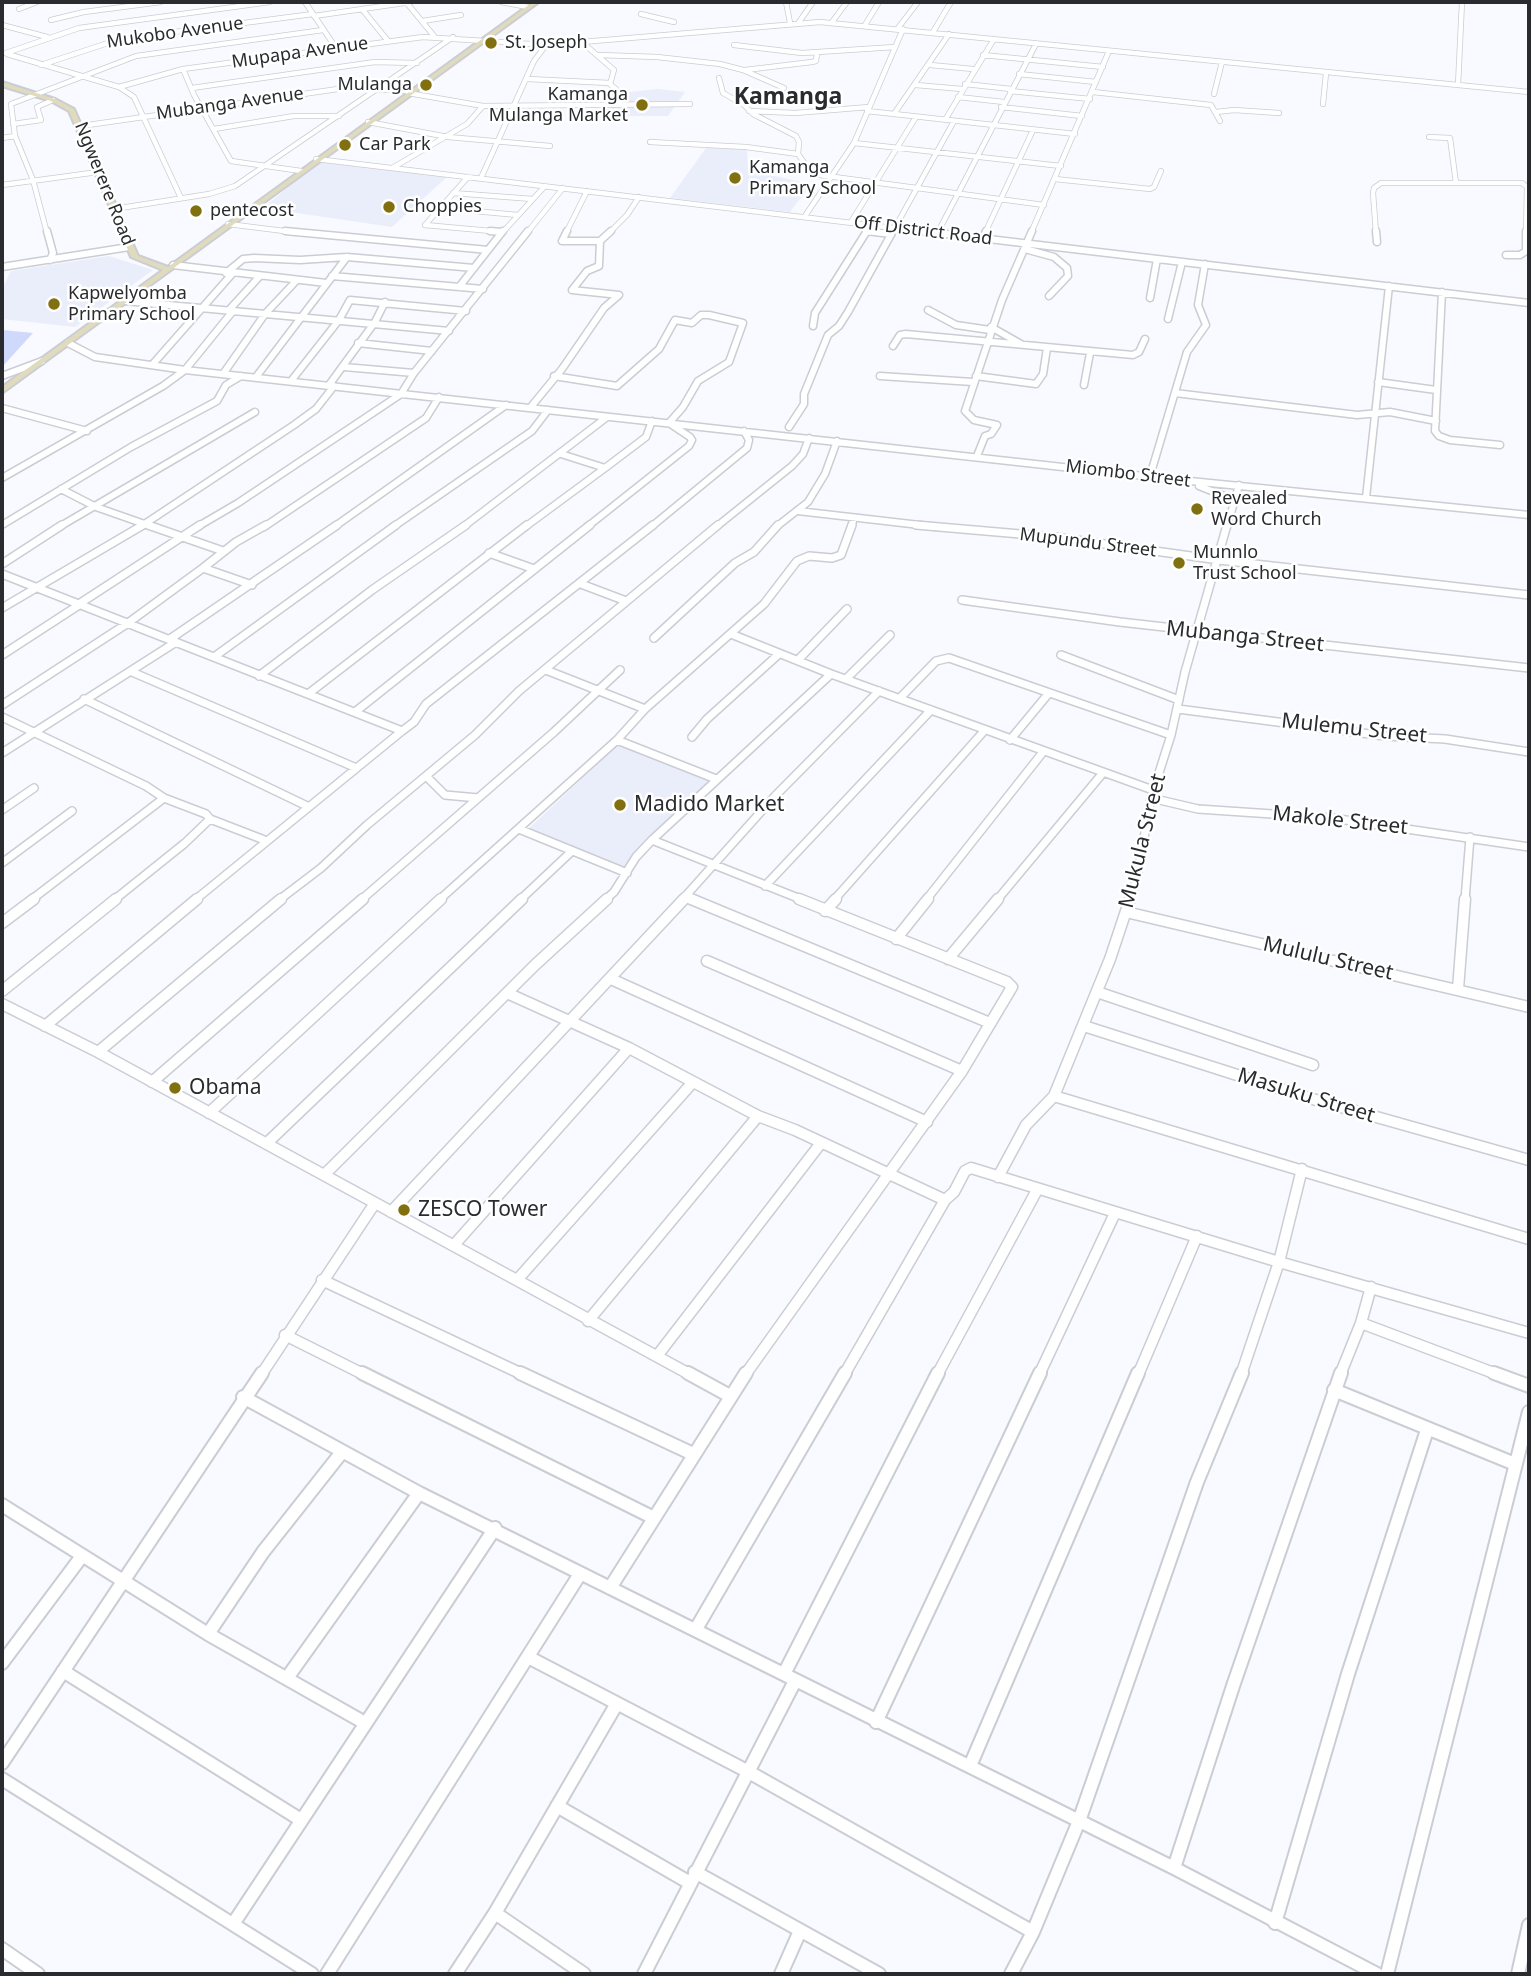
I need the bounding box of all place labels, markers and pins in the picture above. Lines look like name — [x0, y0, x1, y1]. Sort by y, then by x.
place label: St. Joseph — [505, 32, 588, 54]
marker: St. Joseph — [483, 35, 499, 51]
place label: Mulanga — [338, 74, 412, 96]
marker: Mulanga — [418, 77, 434, 93]
place label: Kamanga Mulanga Market — [489, 84, 628, 126]
marker: Kamanga Mulanga Market — [634, 97, 650, 113]
place label: Car Park — [359, 134, 431, 156]
marker: Car Park — [337, 137, 353, 153]
place label: Kamanga Primary School — [749, 157, 876, 200]
marker: Kamanga Primary School — [727, 170, 743, 186]
place label: Choppies — [403, 196, 482, 218]
marker: Choppies — [381, 199, 397, 215]
place label: pentecost — [210, 200, 294, 222]
marker: pentecost — [188, 203, 204, 219]
place label: Kapwelyomba Primary School — [68, 283, 195, 326]
marker: Kapwelyomba Primary School — [46, 296, 62, 312]
place label: Revealed Word Church — [1211, 488, 1322, 530]
marker: Revealed Word Church — [1189, 501, 1205, 517]
place label: Munnlo Trust School — [1193, 542, 1297, 584]
marker: Munnlo Trust School — [1171, 555, 1187, 571]
place label: Madido Market — [634, 792, 784, 818]
marker: Madido Market — [612, 797, 628, 813]
place label: Obama — [189, 1075, 262, 1101]
marker: Obama — [167, 1080, 183, 1096]
place label: ZESCO Tower — [418, 1197, 547, 1223]
marker: ZESCO Tower — [396, 1202, 412, 1218]

